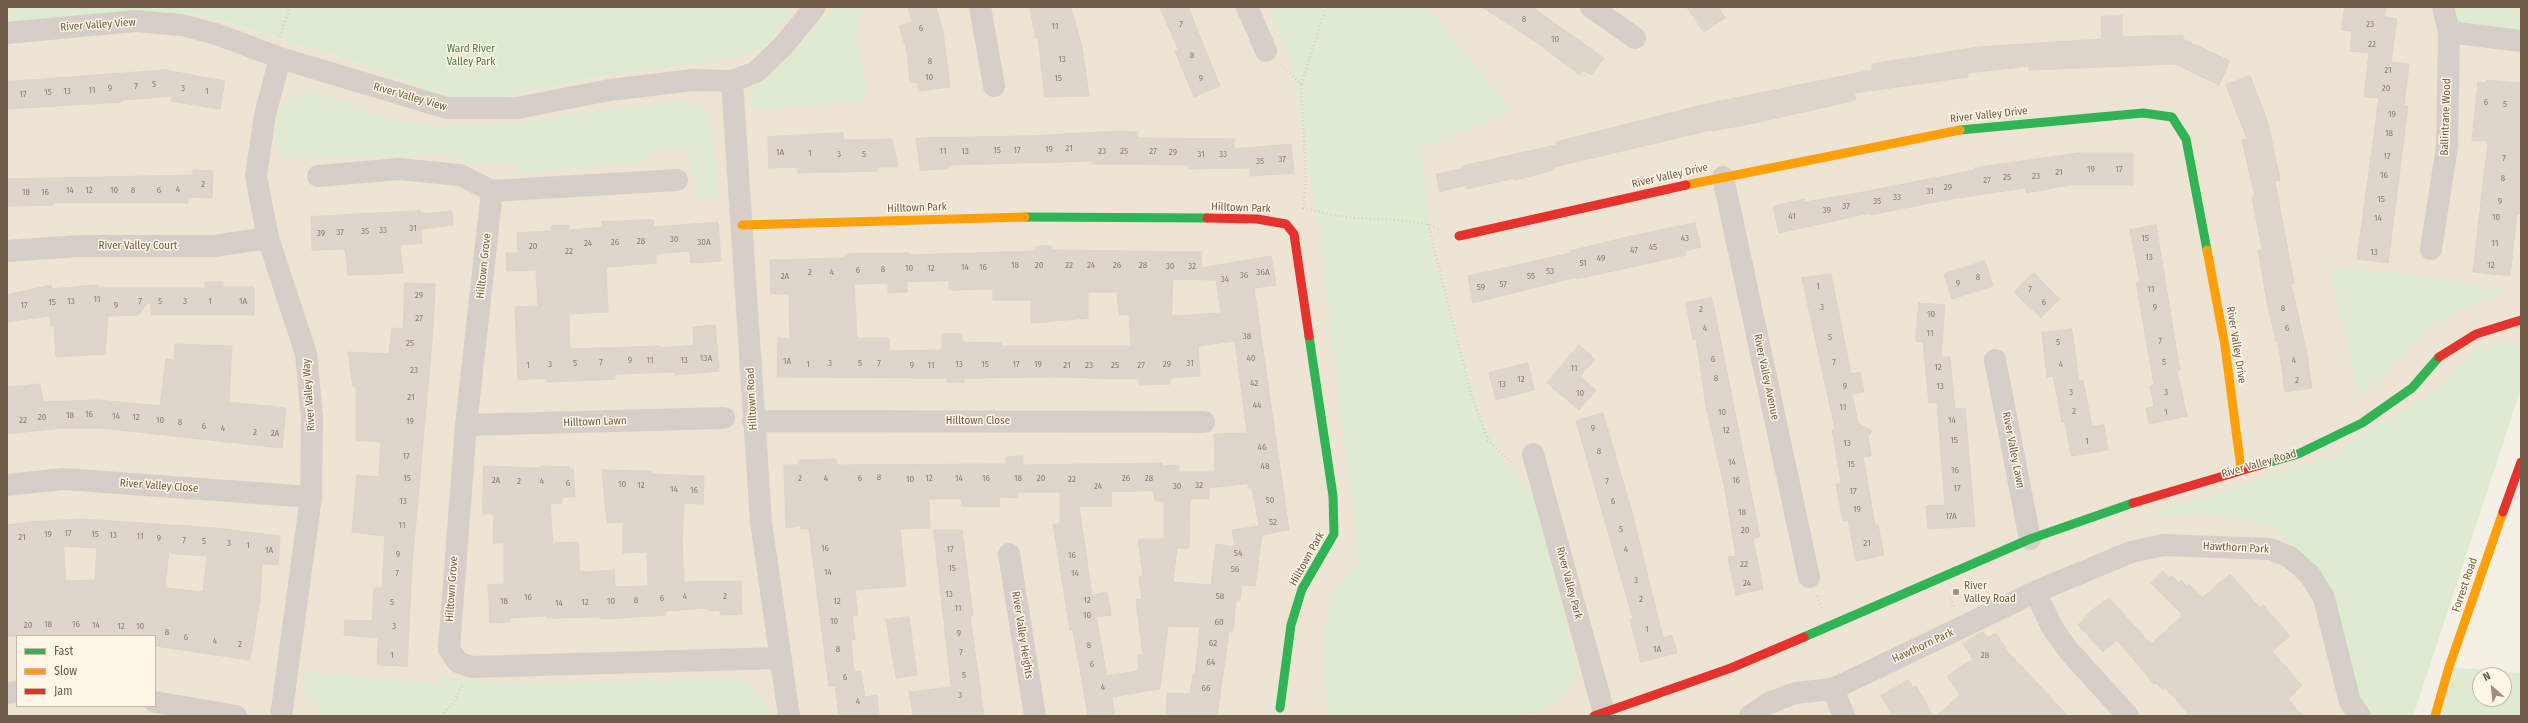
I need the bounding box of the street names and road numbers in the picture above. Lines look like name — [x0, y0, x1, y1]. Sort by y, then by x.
street label: River Valley View — [60, 16, 136, 34]
street label: Ballintrane Wood — [2438, 78, 2454, 156]
street label: River Valley View — [372, 80, 448, 114]
street label: River Valley Drive — [1950, 104, 2028, 126]
street label: River Valley Drive — [1631, 161, 1709, 191]
street label: Hilltown Park — [887, 200, 947, 216]
street label: Hilltown Park — [1211, 200, 1271, 216]
street label: Hilltown Grove — [474, 233, 494, 299]
street label: River Valley Court — [99, 239, 177, 253]
street label: River Valley Drive — [2223, 306, 2249, 384]
street label: River Valley Avenue — [1750, 333, 1782, 421]
street label: River Valley Way — [300, 358, 318, 432]
street label: Hilltown Road — [744, 367, 760, 431]
street label: River Valley Lawn — [1999, 411, 2027, 489]
street label: Hilltown Lawn — [563, 414, 627, 430]
street label: Hilltown Close — [946, 414, 1010, 428]
street label: River Valley Road — [2220, 447, 2298, 481]
street label: River Valley Close — [119, 477, 199, 495]
street label: Hilltown Park — [1287, 530, 1327, 588]
street label: Hawthorn Park — [2203, 540, 2269, 556]
street label: River Valley Park — [1553, 546, 1585, 620]
street label: Hilltown Grove — [443, 556, 461, 622]
street label: Forrest Road — [2450, 556, 2480, 614]
street label: River Valley Heights — [1009, 590, 1035, 680]
street label: Hawthorn Park — [1890, 626, 1956, 666]

